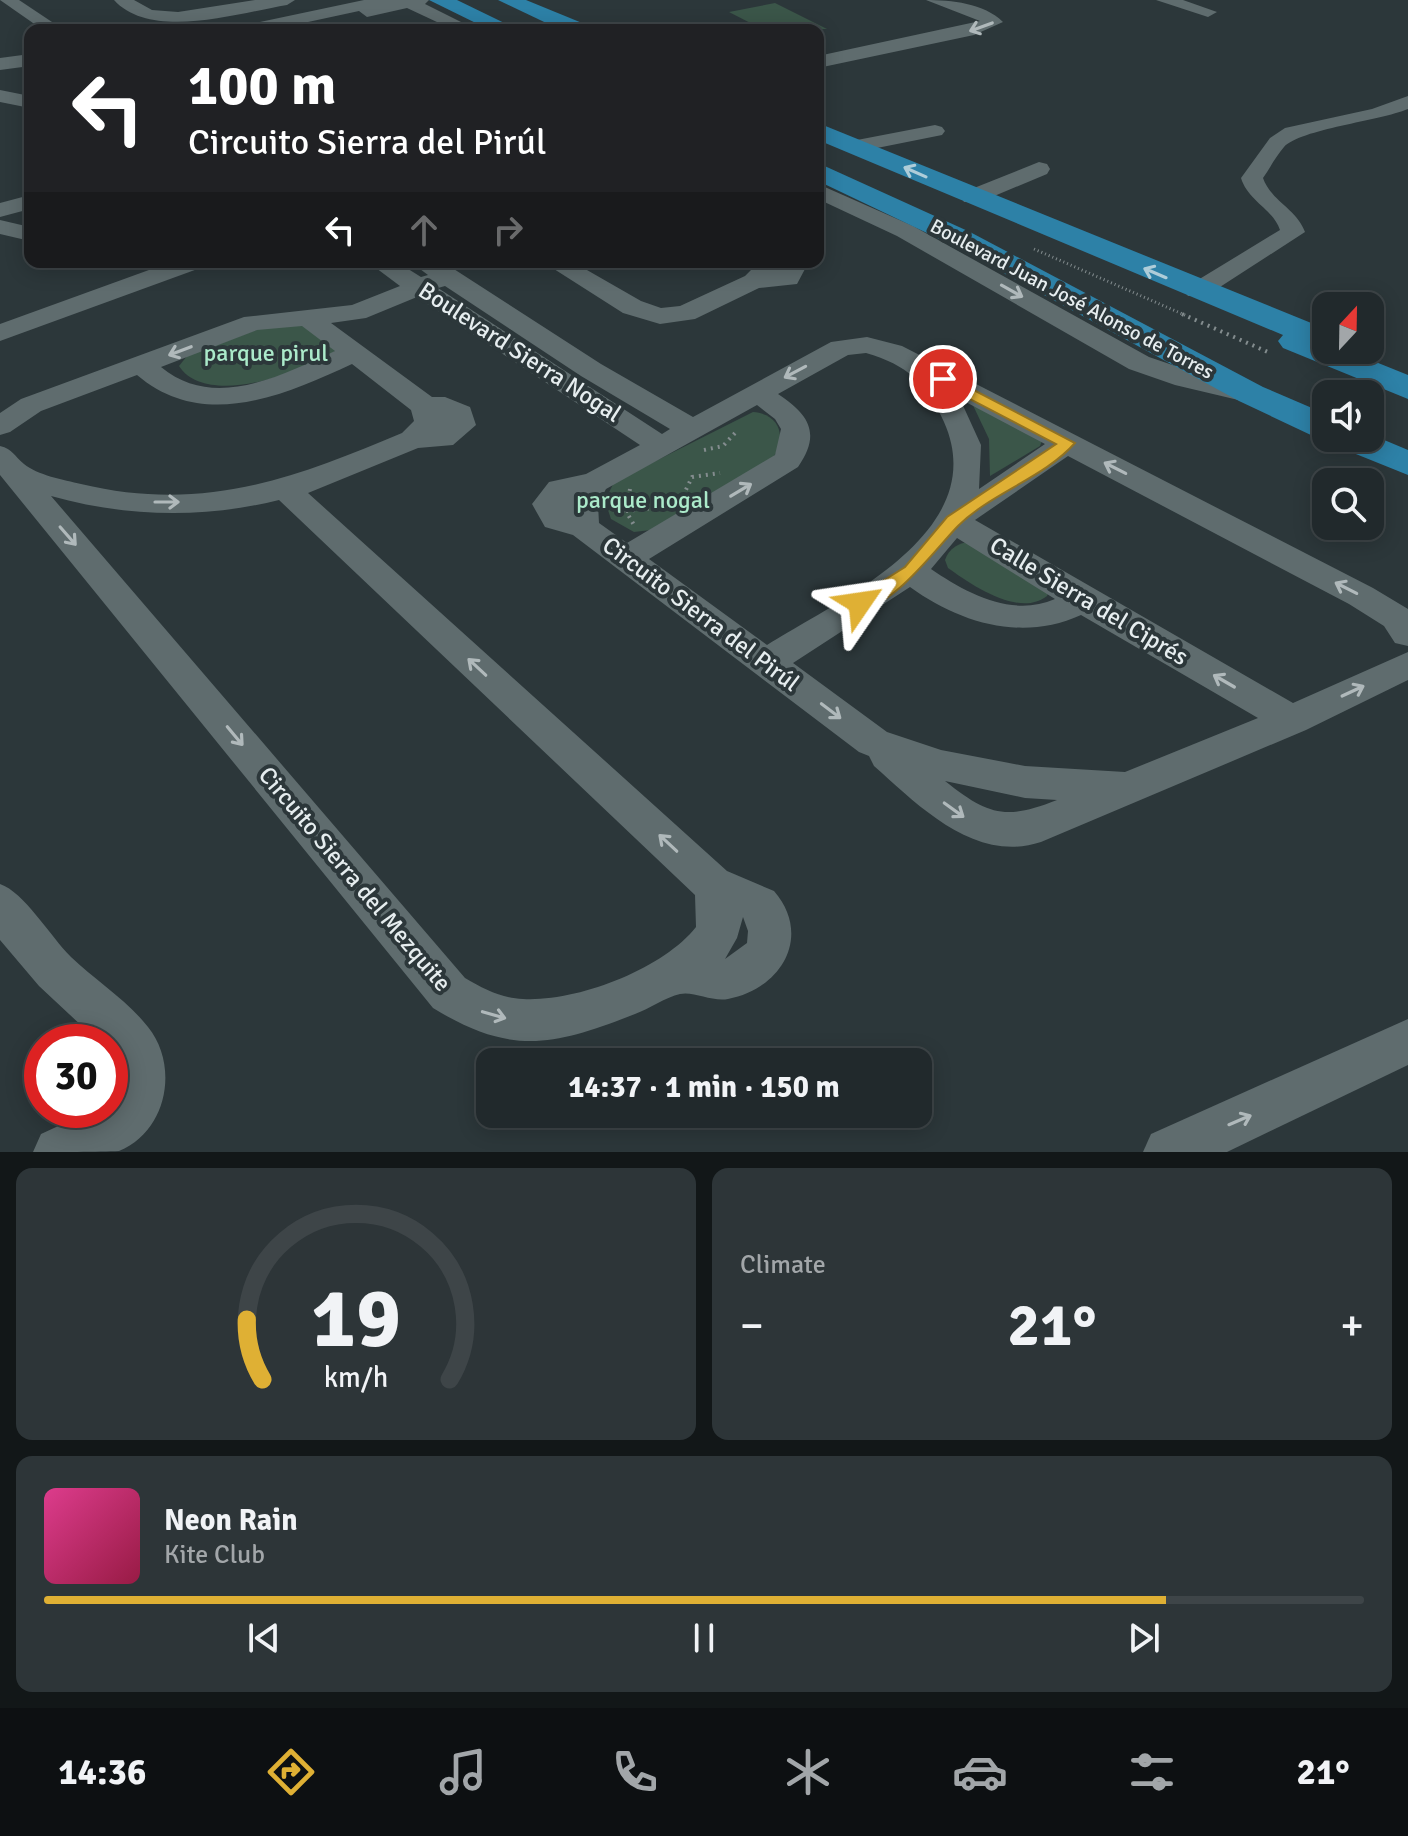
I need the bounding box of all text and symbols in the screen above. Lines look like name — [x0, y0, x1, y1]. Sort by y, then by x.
one-way arrow — [969, 21, 994, 35]
text: 100 m — [188, 51, 336, 120]
icon: left — [56, 56, 160, 160]
text: Circuito Sierra del Pirúl — [188, 120, 547, 165]
one-way arrow — [903, 163, 928, 178]
icon: left — [318, 208, 362, 252]
icon: ahead — [402, 208, 446, 252]
icon: right — [486, 208, 530, 252]
street label: Boulevard Juan José Alonso de Torres — [926, 213, 1218, 385]
one-way arrow — [1143, 265, 1167, 279]
street label: Boulevard Sierra Nogal — [413, 275, 627, 429]
one-way arrow — [999, 284, 1023, 299]
north arrow — [1312, 292, 1384, 364]
map controls — [1312, 292, 1384, 540]
park label: parque pirul — [204, 338, 328, 368]
one-way arrow — [168, 345, 193, 359]
pin — [909, 345, 977, 413]
icon: arrive — [921, 357, 965, 401]
one-way arrow — [784, 365, 807, 381]
button: sound — [1312, 380, 1384, 452]
one-way arrow — [1104, 460, 1128, 476]
button: search — [1312, 468, 1384, 540]
one-way arrow — [730, 482, 752, 498]
park label: parque nogal — [576, 485, 710, 515]
one-way arrow — [153, 494, 180, 510]
one-way arrow — [59, 526, 77, 546]
street label: Circuito Sierra del Pirúl — [597, 530, 805, 698]
street label: Calle Sierra del Ciprés — [984, 530, 1194, 672]
position arrow — [818, 561, 902, 645]
one-way arrow — [1335, 580, 1358, 596]
one-way arrow — [467, 657, 487, 676]
one-way arrow — [1213, 673, 1236, 689]
one-way arrow — [1340, 683, 1364, 698]
one-way arrow — [819, 702, 841, 719]
one-way arrow — [226, 725, 244, 746]
street label: Circuito Sierra del Mezquite — [252, 761, 458, 997]
one-way arrow — [943, 801, 964, 818]
one-way arrow — [658, 835, 678, 853]
one-way arrow — [480, 1008, 506, 1023]
speed limit sign: 30 — [24, 1024, 128, 1128]
text: 14:37 · 1 min · 150 m — [568, 1069, 840, 1106]
one-way arrow — [1228, 1112, 1252, 1127]
text: Climate — [740, 1249, 826, 1281]
text: 19 — [311, 1268, 401, 1370]
text: 21° — [1008, 1289, 1096, 1363]
text: − — [740, 1299, 764, 1353]
text: + — [1340, 1299, 1364, 1353]
text: km/h — [324, 1360, 388, 1395]
text: Neon Rain — [164, 1502, 298, 1539]
text: Kite Club — [164, 1539, 265, 1571]
icon: previous — [242, 1616, 286, 1660]
icon: pause — [682, 1616, 726, 1660]
icon: next — [1122, 1616, 1166, 1660]
icon: directions — [263, 1744, 319, 1800]
icon: music — [435, 1744, 491, 1800]
icon: phone — [607, 1744, 663, 1800]
icon: climate — [780, 1744, 836, 1800]
icon: car — [952, 1744, 1008, 1800]
icon: filters — [1124, 1744, 1180, 1800]
text: 14:36 — [58, 1750, 147, 1795]
text: 21° — [1296, 1750, 1350, 1795]

